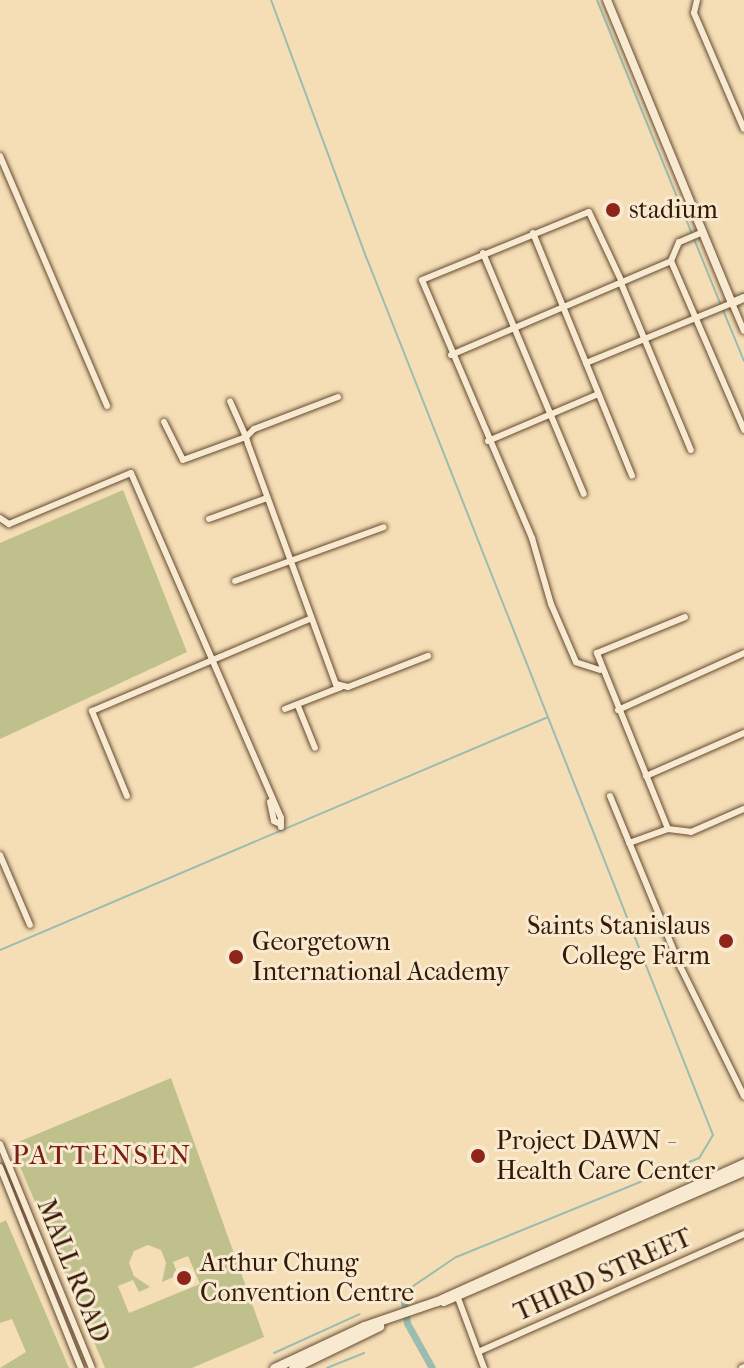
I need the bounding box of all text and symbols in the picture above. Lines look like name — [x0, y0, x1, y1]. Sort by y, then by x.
place label: stadium — [629, 194, 718, 226]
marker: stadium — [604, 201, 622, 219]
place label: Saints Stanislaus College Farm — [527, 910, 710, 972]
place label: Georgetown International Academy — [252, 926, 509, 988]
marker: Saints Stanislaus College Farm — [717, 932, 735, 950]
marker: Georgetown International Academy — [227, 948, 245, 966]
place label: Project DAWN - Health Care Center — [496, 1125, 715, 1186]
district label: PATTENSEN — [12, 1138, 192, 1172]
marker: Project DAWN - Health Care Center — [467, 1145, 489, 1167]
street label: MALL ROAD — [30, 1194, 116, 1348]
street label: THIRD STREET — [509, 1222, 697, 1328]
place label: Arthur Chung Convention Centre — [200, 1247, 414, 1308]
marker: Arthur Chung Convention Centre — [175, 1269, 193, 1287]

